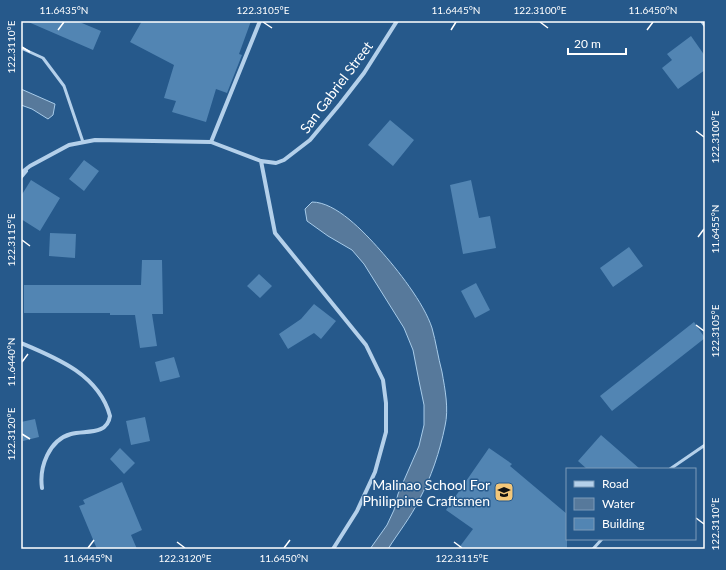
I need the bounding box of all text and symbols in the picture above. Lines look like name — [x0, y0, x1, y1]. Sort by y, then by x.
text: 11.6435°N — [40, 4, 88, 16]
text: 122.3105°E — [237, 4, 290, 16]
text: 11.6445°N — [432, 4, 480, 16]
text: 122.3100°E — [514, 4, 567, 16]
text: 11.6450°N — [629, 4, 677, 16]
text: 122.3110°E — [5, 20, 17, 73]
scale bar — [568, 30, 626, 56]
text: 20 m — [574, 36, 601, 51]
street label: San Gabriel Street — [296, 38, 376, 136]
text: 122.3100°E — [709, 110, 721, 163]
text: 11.6455°N — [709, 205, 721, 253]
text: 122.3115°E — [5, 213, 17, 266]
text: 122.3105°E — [709, 304, 721, 357]
text: 11.6440°N — [5, 338, 17, 386]
text: 122.3120°E — [5, 407, 17, 460]
legend — [566, 468, 696, 540]
place label: Malinao School For Philippine Craftsmen — [362, 476, 490, 509]
text: Road — [602, 476, 629, 491]
school or university icon: Malinao School For Philippine Craftsmen — [493, 481, 515, 503]
text: Water — [602, 496, 635, 511]
text: 122.3110°E — [709, 497, 721, 550]
text: Building — [602, 516, 645, 531]
text: 11.6445°N — [64, 552, 112, 564]
text: 122.3120°E — [159, 552, 212, 564]
text: 11.6450°N — [260, 552, 308, 564]
text: 122.3115°E — [436, 552, 489, 564]

